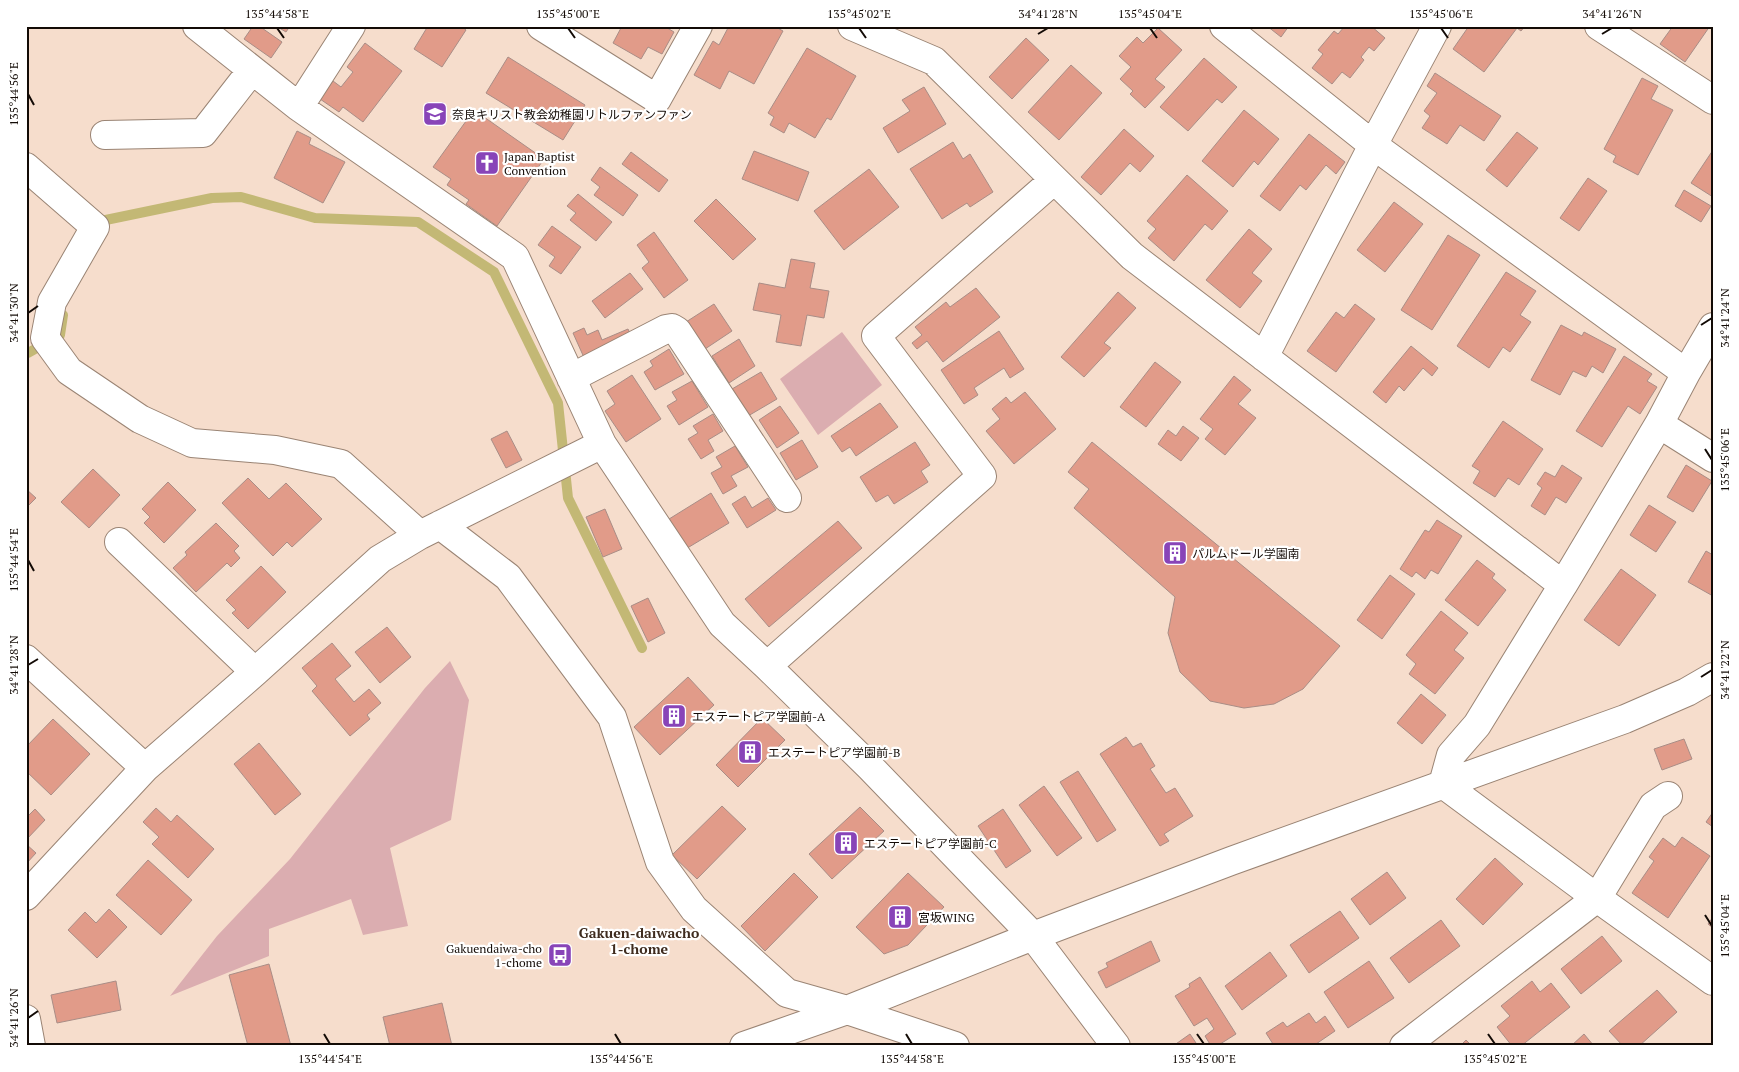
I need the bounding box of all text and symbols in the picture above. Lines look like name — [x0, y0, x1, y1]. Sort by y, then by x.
text: 135°44'58"E — [245, 6, 309, 21]
text: 135°45'00"E — [536, 6, 600, 21]
text: 135°45'02"E — [827, 6, 891, 21]
text: 34°41'28"N — [1018, 6, 1078, 21]
text: 135°45'04"E — [1118, 6, 1182, 21]
text: 135°45'06"E — [1409, 6, 1473, 21]
text: 34°41'26"N — [1582, 6, 1642, 21]
text: 135°44'56"E — [6, 62, 21, 126]
school or university icon: 奈良キリスト教会幼稚園リトルファンファン — [422, 101, 448, 127]
place label: 奈良キリスト教会幼稚園リトルファンファン — [452, 107, 692, 122]
place label: Japan Baptist Convention — [504, 149, 575, 178]
church icon: Japan Baptist Convention — [474, 150, 500, 176]
text: 34°41'30"N — [6, 283, 21, 343]
text: 34°41'24"N — [1717, 288, 1732, 348]
text: 135°45'06"E — [1717, 428, 1732, 492]
text: 135°44'54"E — [6, 528, 21, 592]
building icon: パルムドール学園南 — [1162, 540, 1188, 566]
place label: パルムドール学園南 — [1192, 546, 1300, 561]
text: 34°41'28"N — [6, 635, 21, 695]
text: 34°41'22"N — [1717, 640, 1732, 700]
building icon: エステートピア学園前-A — [661, 703, 687, 729]
place label: エステートピア学園前-A — [692, 709, 826, 724]
building icon: エステートピア学園前-B — [737, 739, 763, 765]
place label: エステートピア学園前-B — [768, 745, 900, 760]
building icon: エステートピア学園前-C — [833, 830, 859, 856]
place label: エステートピア学園前-C — [864, 836, 997, 851]
text: 135°45'04"E — [1717, 894, 1732, 958]
building icon: 宮坂WING — [887, 904, 913, 930]
place label: 宮坂WING — [918, 910, 975, 925]
district label: Gakuen-daiwacho 1-chome — [579, 923, 699, 958]
place label: Gakuendaiwa-cho 1-chome — [446, 941, 542, 970]
bus stop icon: Gakuendaiwa-cho 1-chome — [547, 942, 573, 968]
text: 34°41'26"N — [6, 988, 21, 1048]
text: 135°44'54"E — [298, 1051, 362, 1066]
text: 135°44'56"E — [589, 1051, 653, 1066]
text: 135°44'58"E — [880, 1051, 944, 1066]
text: 135°45'00"E — [1172, 1051, 1236, 1066]
text: 135°45'02"E — [1463, 1051, 1527, 1066]

